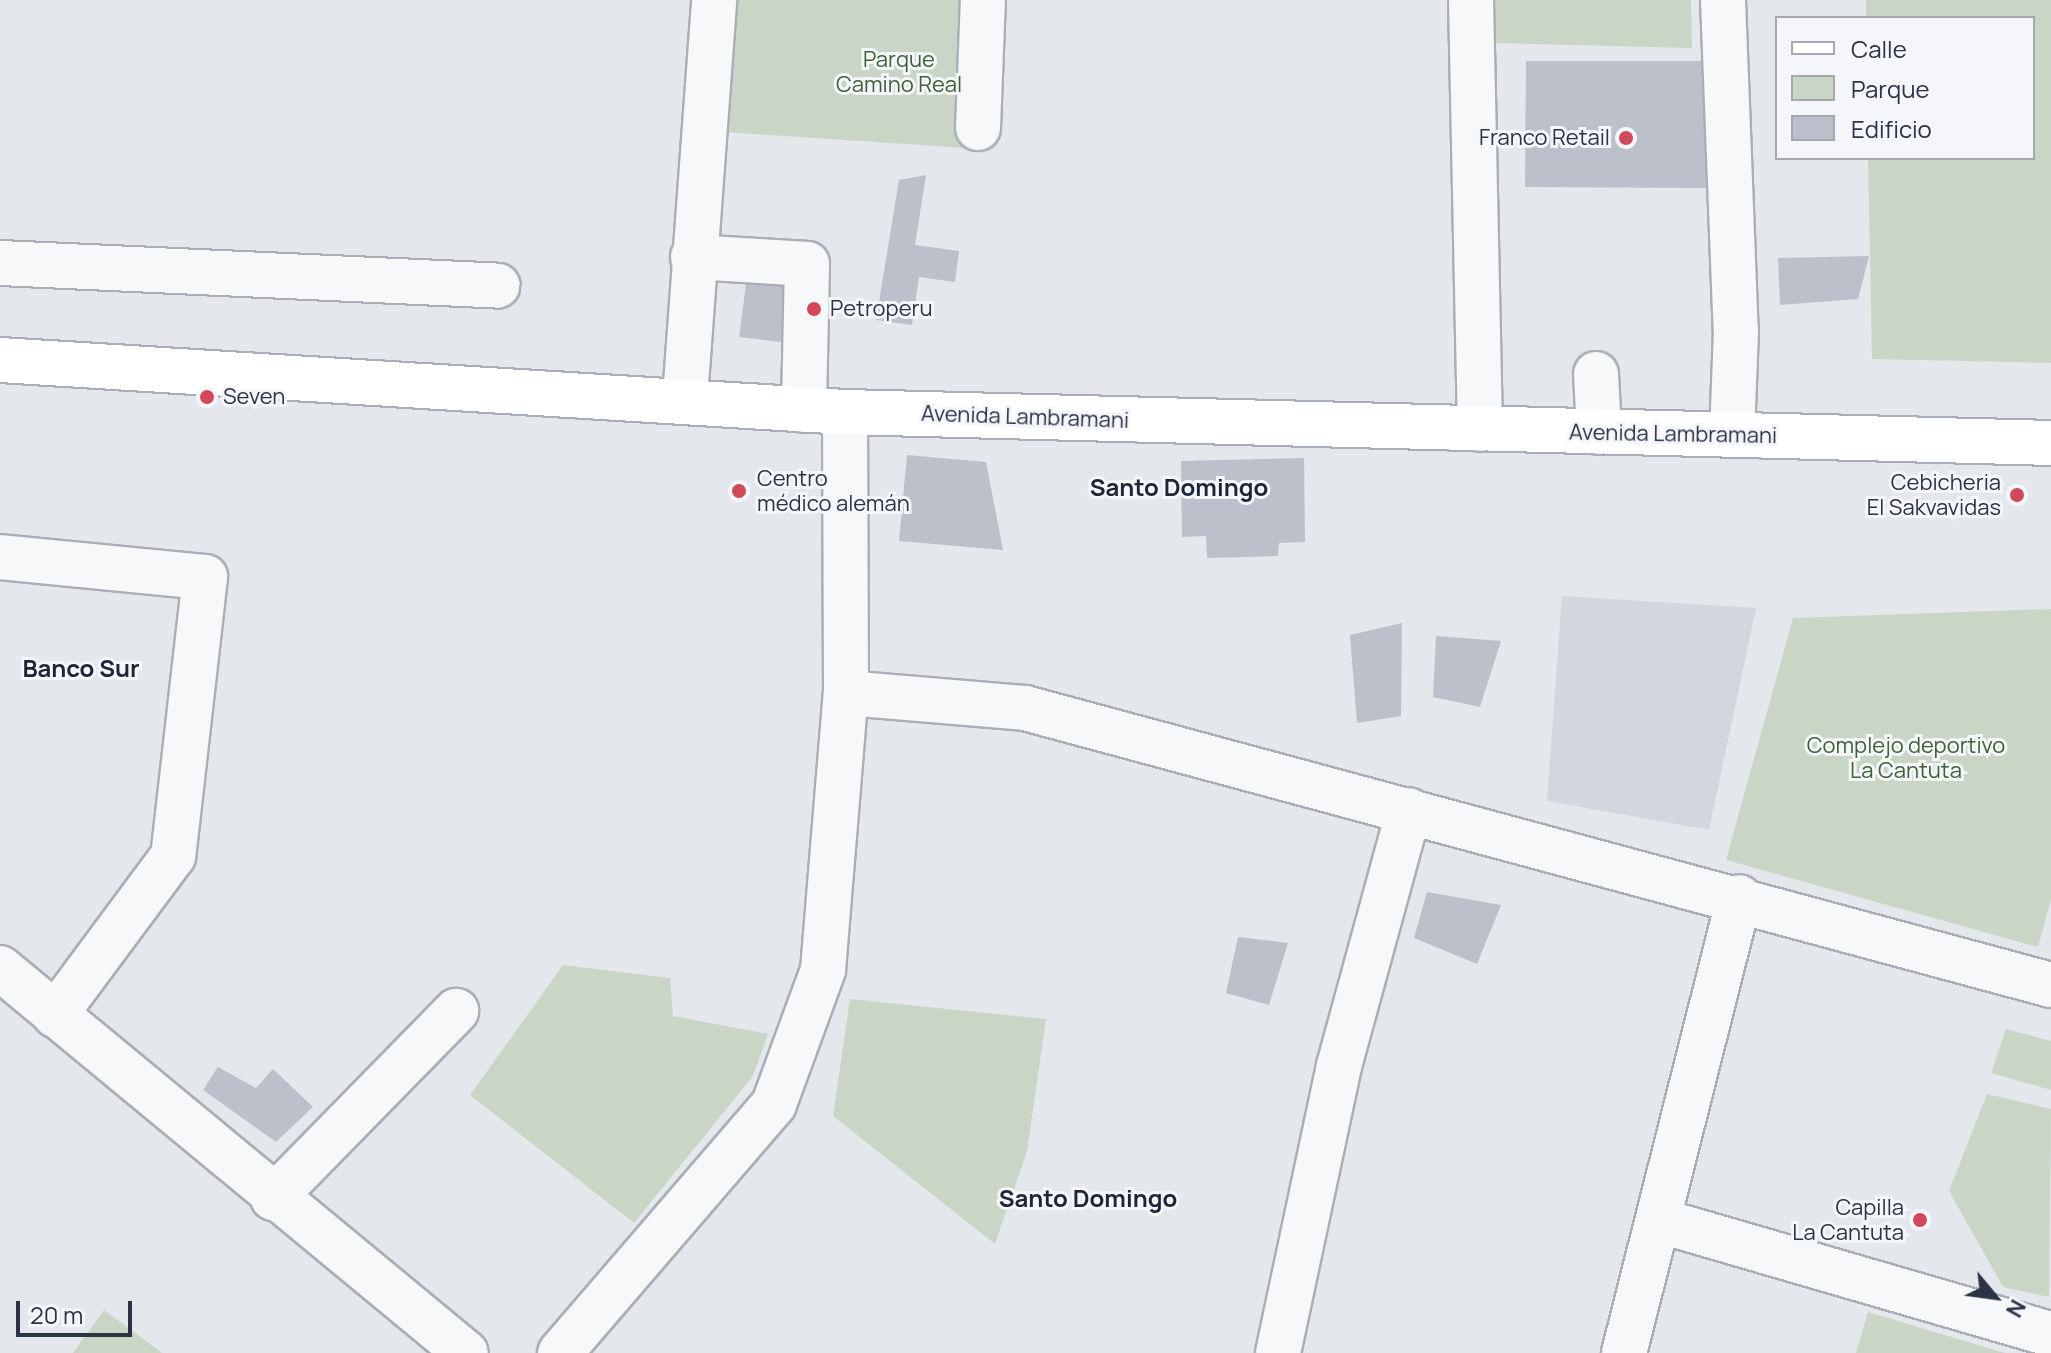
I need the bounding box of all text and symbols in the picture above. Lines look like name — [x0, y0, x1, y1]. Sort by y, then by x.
legend — [1775, 16, 2035, 160]
text: Calle — [1851, 32, 1907, 65]
park label: Parque Camino Real — [836, 46, 962, 98]
text: Parque — [1851, 72, 1929, 105]
text: Edificio — [1851, 112, 1932, 145]
place label: Franco Retail — [1479, 125, 1610, 151]
marker: Franco Retail — [1617, 129, 1635, 147]
place label: Petroperu — [830, 296, 932, 322]
marker: Petroperu — [805, 300, 823, 318]
place label: Seven — [223, 384, 285, 410]
marker: Seven — [198, 388, 216, 406]
street label: Avenida Lambramani — [921, 400, 1129, 434]
street label: Avenida Lambramani — [1569, 419, 1777, 449]
place label: Centro médico alemán — [757, 465, 910, 516]
place label: Cebicheria El Sakvavidas — [1867, 469, 2001, 520]
district label: Santo Domingo — [1090, 473, 1268, 501]
marker: Centro médico alemán — [728, 480, 750, 502]
marker: Cebicheria El Sakvavidas — [2008, 486, 2026, 504]
district label: Banco Sur — [22, 654, 140, 682]
park label: Complejo deportivo La Cantuta — [1807, 732, 2005, 784]
district label: Santo Domingo — [999, 1184, 1177, 1212]
place label: Capilla La Cantuta — [1792, 1194, 1904, 1246]
marker: Capilla La Cantuta — [1911, 1211, 1929, 1229]
north arrow — [1955, 1257, 2035, 1337]
scale bar — [20, 1285, 136, 1335]
text: N — [1999, 1294, 2033, 1323]
text: 20 m — [30, 1298, 83, 1331]

